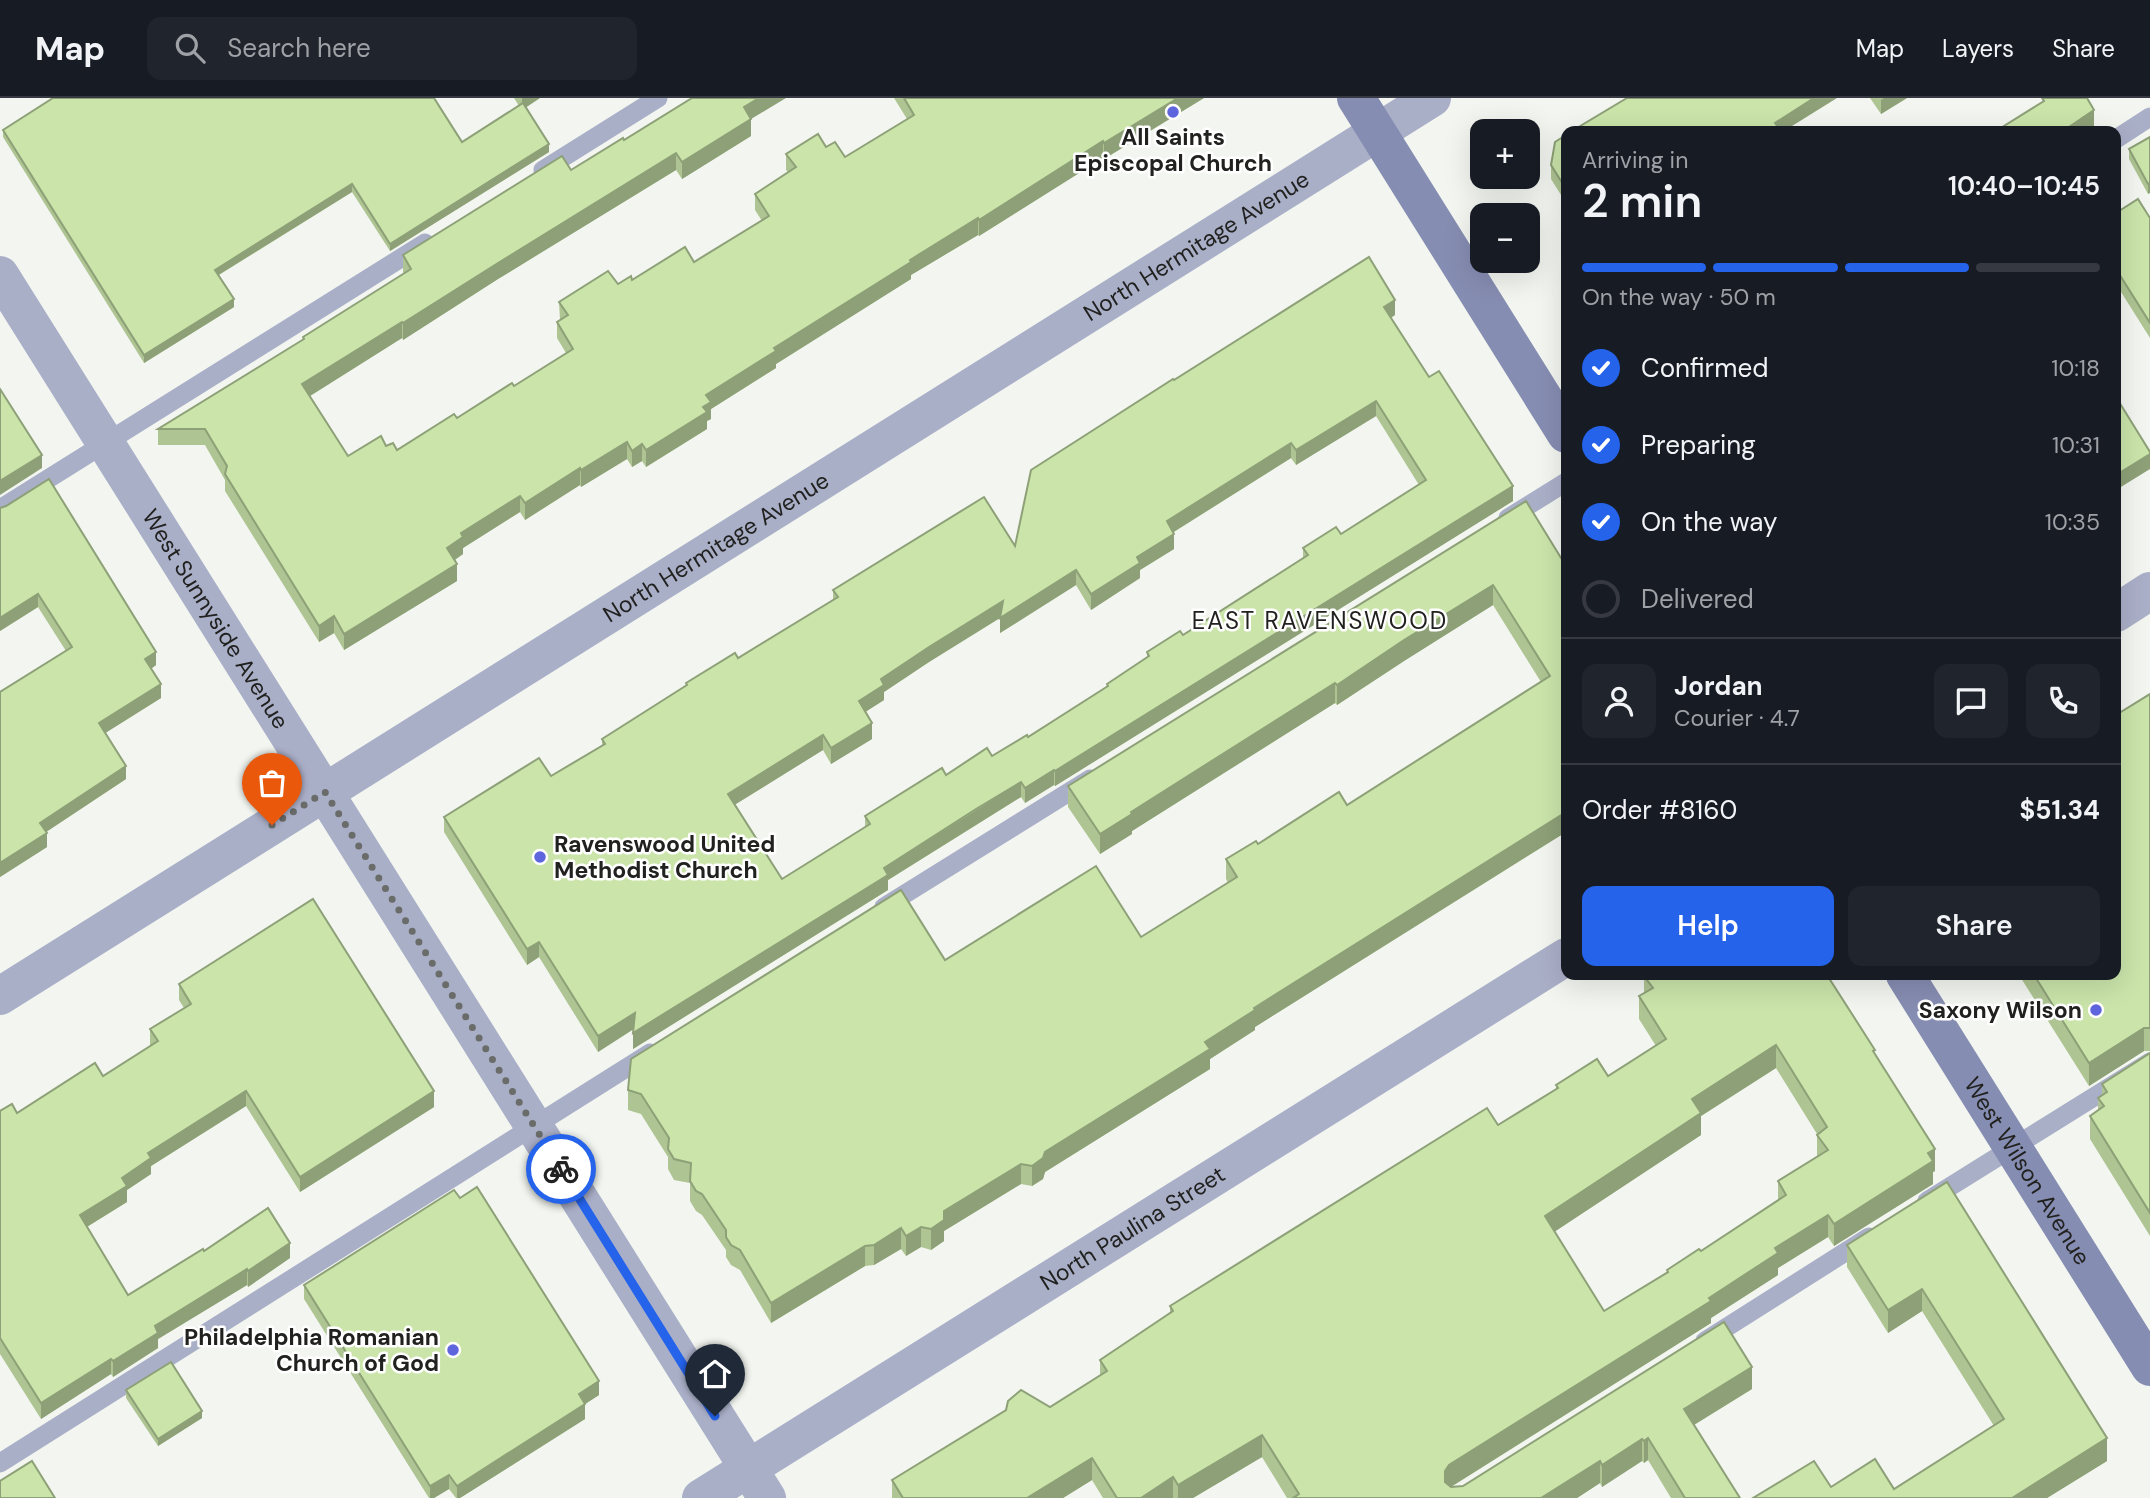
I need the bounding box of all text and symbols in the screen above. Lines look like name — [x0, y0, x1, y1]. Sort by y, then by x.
search box — [147, 17, 637, 80]
text: Map — [35, 27, 105, 70]
icon: search — [171, 29, 209, 67]
text: Search here — [227, 31, 371, 65]
text: Map — [1856, 33, 1904, 64]
text: Layers — [1942, 33, 2014, 64]
text: Share — [2052, 33, 2115, 64]
marker: All Saints Episcopal Church — [1165, 104, 1181, 120]
map controls — [1470, 119, 1540, 273]
button: + — [1470, 119, 1540, 189]
place label: All Saints Episcopal Church — [1074, 122, 1272, 178]
text: Arriving in — [1582, 145, 1688, 175]
street label: North Hermitage Avenue — [1078, 164, 1315, 328]
text: 10:40–10:45 — [1948, 169, 2100, 203]
text: 2 min — [1582, 171, 1702, 231]
button: − — [1470, 203, 1540, 273]
text: On the way · 50 m — [1582, 282, 1776, 312]
icon: check — [1582, 349, 1620, 387]
text: Confirmed — [1641, 351, 1768, 385]
text: 10:18 — [2051, 353, 2100, 383]
icon: check — [1582, 426, 1620, 464]
text: Preparing — [1641, 428, 1756, 462]
text: 10:31 — [2052, 430, 2100, 460]
street label: North Hermitage Avenue — [597, 465, 834, 629]
street label: West Sunnyside Avenue — [136, 503, 296, 735]
icon: check — [1582, 503, 1620, 541]
text: On the way — [1641, 505, 1777, 539]
text: 10:35 — [2045, 507, 2100, 537]
text: Delivered — [1641, 582, 1754, 616]
district label: EAST RAVENSWOOD — [1192, 605, 1448, 636]
button: person — [1582, 664, 1656, 738]
button: chat — [1934, 664, 2008, 738]
button: phone — [2026, 664, 2100, 738]
text: Jordan — [1674, 669, 1763, 703]
text: Courier · 4.7 — [1674, 703, 1800, 733]
pin — [242, 753, 302, 825]
icon: bag — [253, 764, 291, 802]
text: Order #8160 — [1582, 793, 1737, 827]
text: $51.34 — [2020, 793, 2100, 827]
place label: Ravenswood United Methodist Church — [554, 829, 775, 885]
marker: Ravenswood United Methodist Church — [532, 849, 548, 865]
button: Help — [1582, 886, 1834, 966]
button: Share — [1848, 886, 2100, 966]
place label: Saxony Wilson — [1919, 995, 2082, 1025]
marker: Saxony Wilson — [2088, 1002, 2104, 1018]
street label: West Wilson Avenue — [1957, 1071, 2097, 1270]
courier — [526, 1134, 596, 1204]
icon: bike — [542, 1150, 580, 1188]
street label: North Paulina Street — [1034, 1159, 1231, 1297]
place label: Philadelphia Romanian Church of God — [184, 1322, 439, 1378]
marker: Philadelphia Romanian Church of God — [445, 1342, 461, 1358]
pin — [685, 1344, 745, 1416]
icon: home — [696, 1355, 734, 1393]

